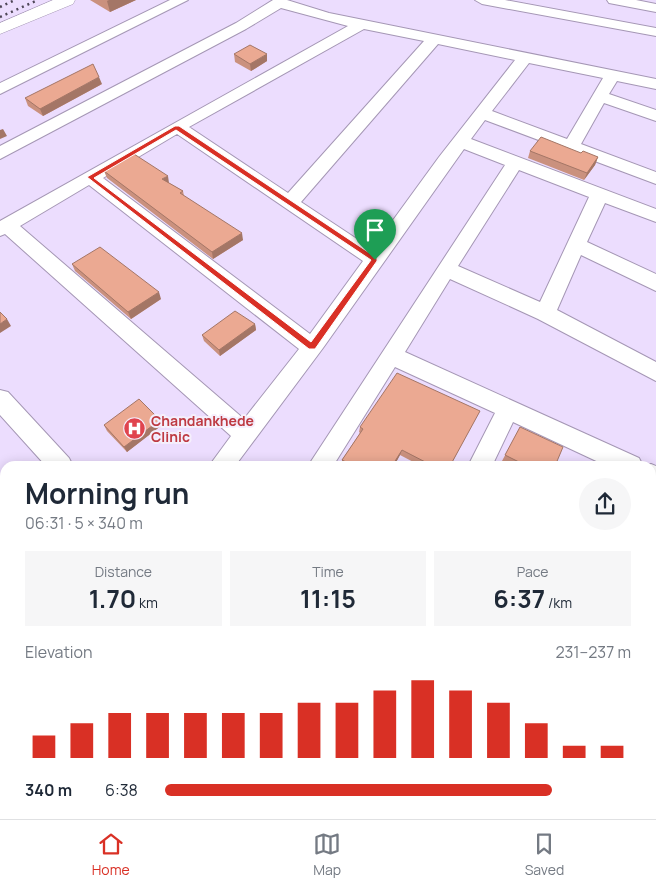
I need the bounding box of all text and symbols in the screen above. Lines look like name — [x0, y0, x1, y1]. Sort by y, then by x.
pin — [354, 209, 396, 260]
icon: arrive — [361, 216, 389, 244]
place label: Chandankhede Clinic — [151, 411, 254, 446]
hospital icon: Chandankhede Clinic — [123, 416, 147, 440]
text: Morning run — [25, 474, 189, 512]
button: share — [579, 478, 631, 530]
text: 06:31 · 5 × 340 m — [25, 512, 143, 534]
text: Distance — [95, 562, 152, 581]
text: Time — [312, 562, 344, 581]
text: Pace — [517, 562, 548, 581]
text: 1.70 — [89, 581, 136, 616]
text: 11:15 — [300, 581, 356, 616]
text: 6:37 — [493, 581, 545, 616]
text: km — [136, 593, 158, 612]
text: /km — [545, 593, 572, 612]
text: Elevation — [25, 641, 93, 663]
text: 231–237 m — [555, 641, 631, 663]
text: 340 m — [25, 779, 72, 801]
text: 6:38 — [105, 779, 138, 801]
tab: Home — [92, 830, 130, 879]
tab: Map — [313, 830, 341, 879]
tab: Saved — [525, 830, 564, 879]

